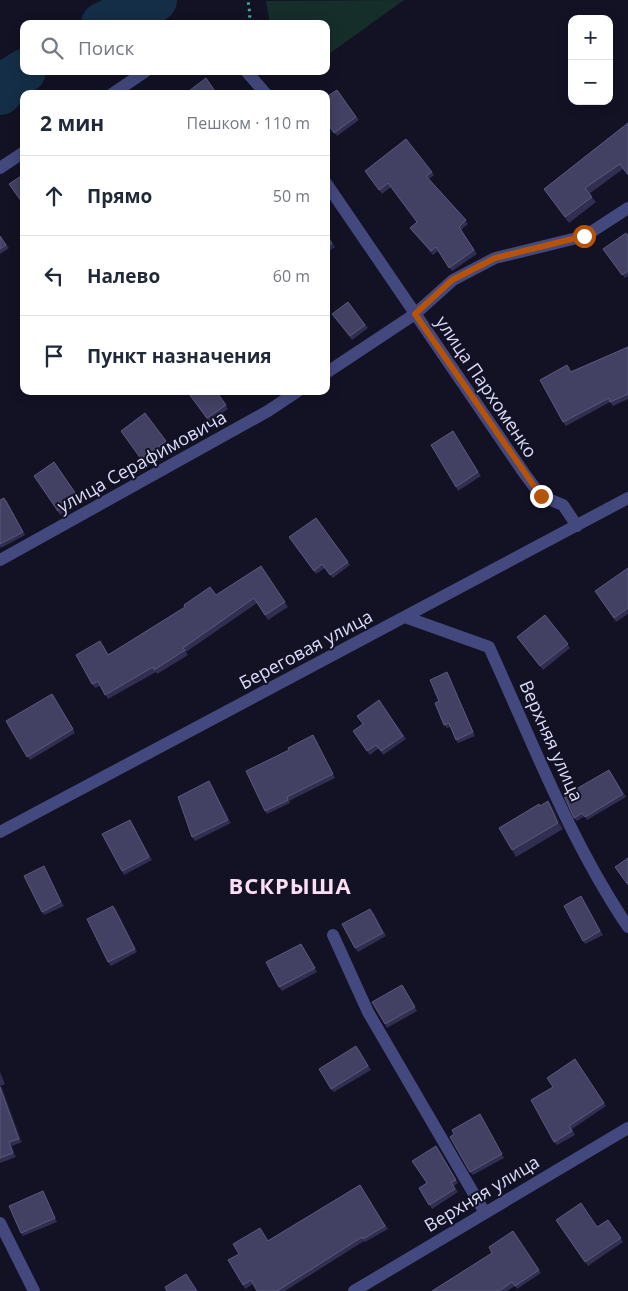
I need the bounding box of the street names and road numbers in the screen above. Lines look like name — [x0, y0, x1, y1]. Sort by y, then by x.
street label: улица Пархоменко — [430, 311, 543, 462]
street label: улица Серафимовича — [53, 405, 231, 518]
street label: Береговая улица — [235, 604, 376, 694]
street label: Верхняя улица — [514, 676, 589, 805]
street label: Верхняя улица — [420, 1149, 543, 1237]

